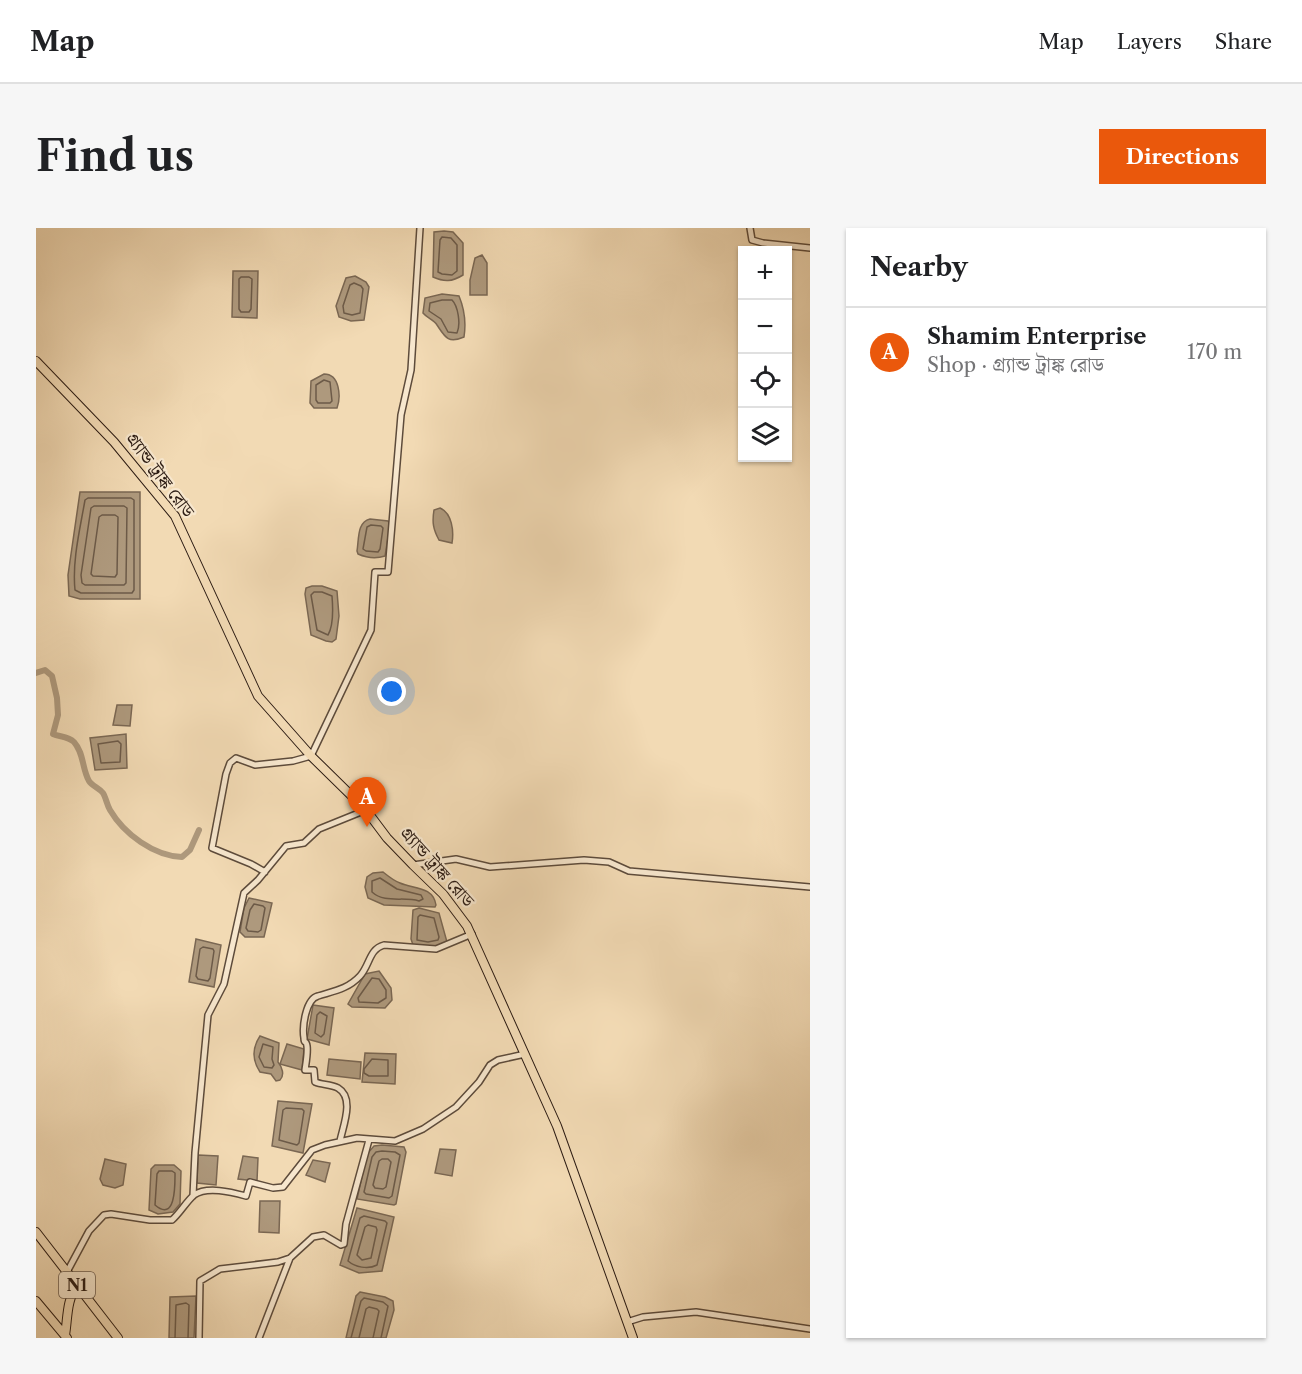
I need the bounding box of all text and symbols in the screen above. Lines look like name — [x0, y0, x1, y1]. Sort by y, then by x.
text: Map — [30, 24, 94, 58]
text: Map — [1039, 29, 1084, 54]
text: Layers — [1117, 29, 1182, 54]
text: Share — [1215, 29, 1272, 54]
button: Directions — [1099, 129, 1266, 184]
text: Find us — [36, 130, 194, 182]
map controls — [738, 246, 792, 462]
button: + — [738, 246, 792, 300]
text: Nearby — [870, 251, 968, 283]
button: − — [738, 300, 792, 354]
text: Shamim Enterprise — [927, 323, 1146, 350]
text: A — [882, 340, 897, 364]
text: 170 m — [1187, 340, 1242, 364]
text: Shop · গ্র্যান্ড ট্রাঙ্ক রোড — [927, 353, 1104, 377]
button: locate — [738, 354, 792, 408]
button: layers — [738, 408, 792, 462]
street label: গ্র্যান্ড ট্রাঙ্ক রোড — [121, 428, 200, 522]
your location — [377, 677, 406, 706]
pin: A — [348, 778, 386, 827]
street label: গ্র্যান্ড ট্রাঙ্ক রোড — [395, 822, 479, 912]
road number: N1 — [59, 1272, 95, 1298]

